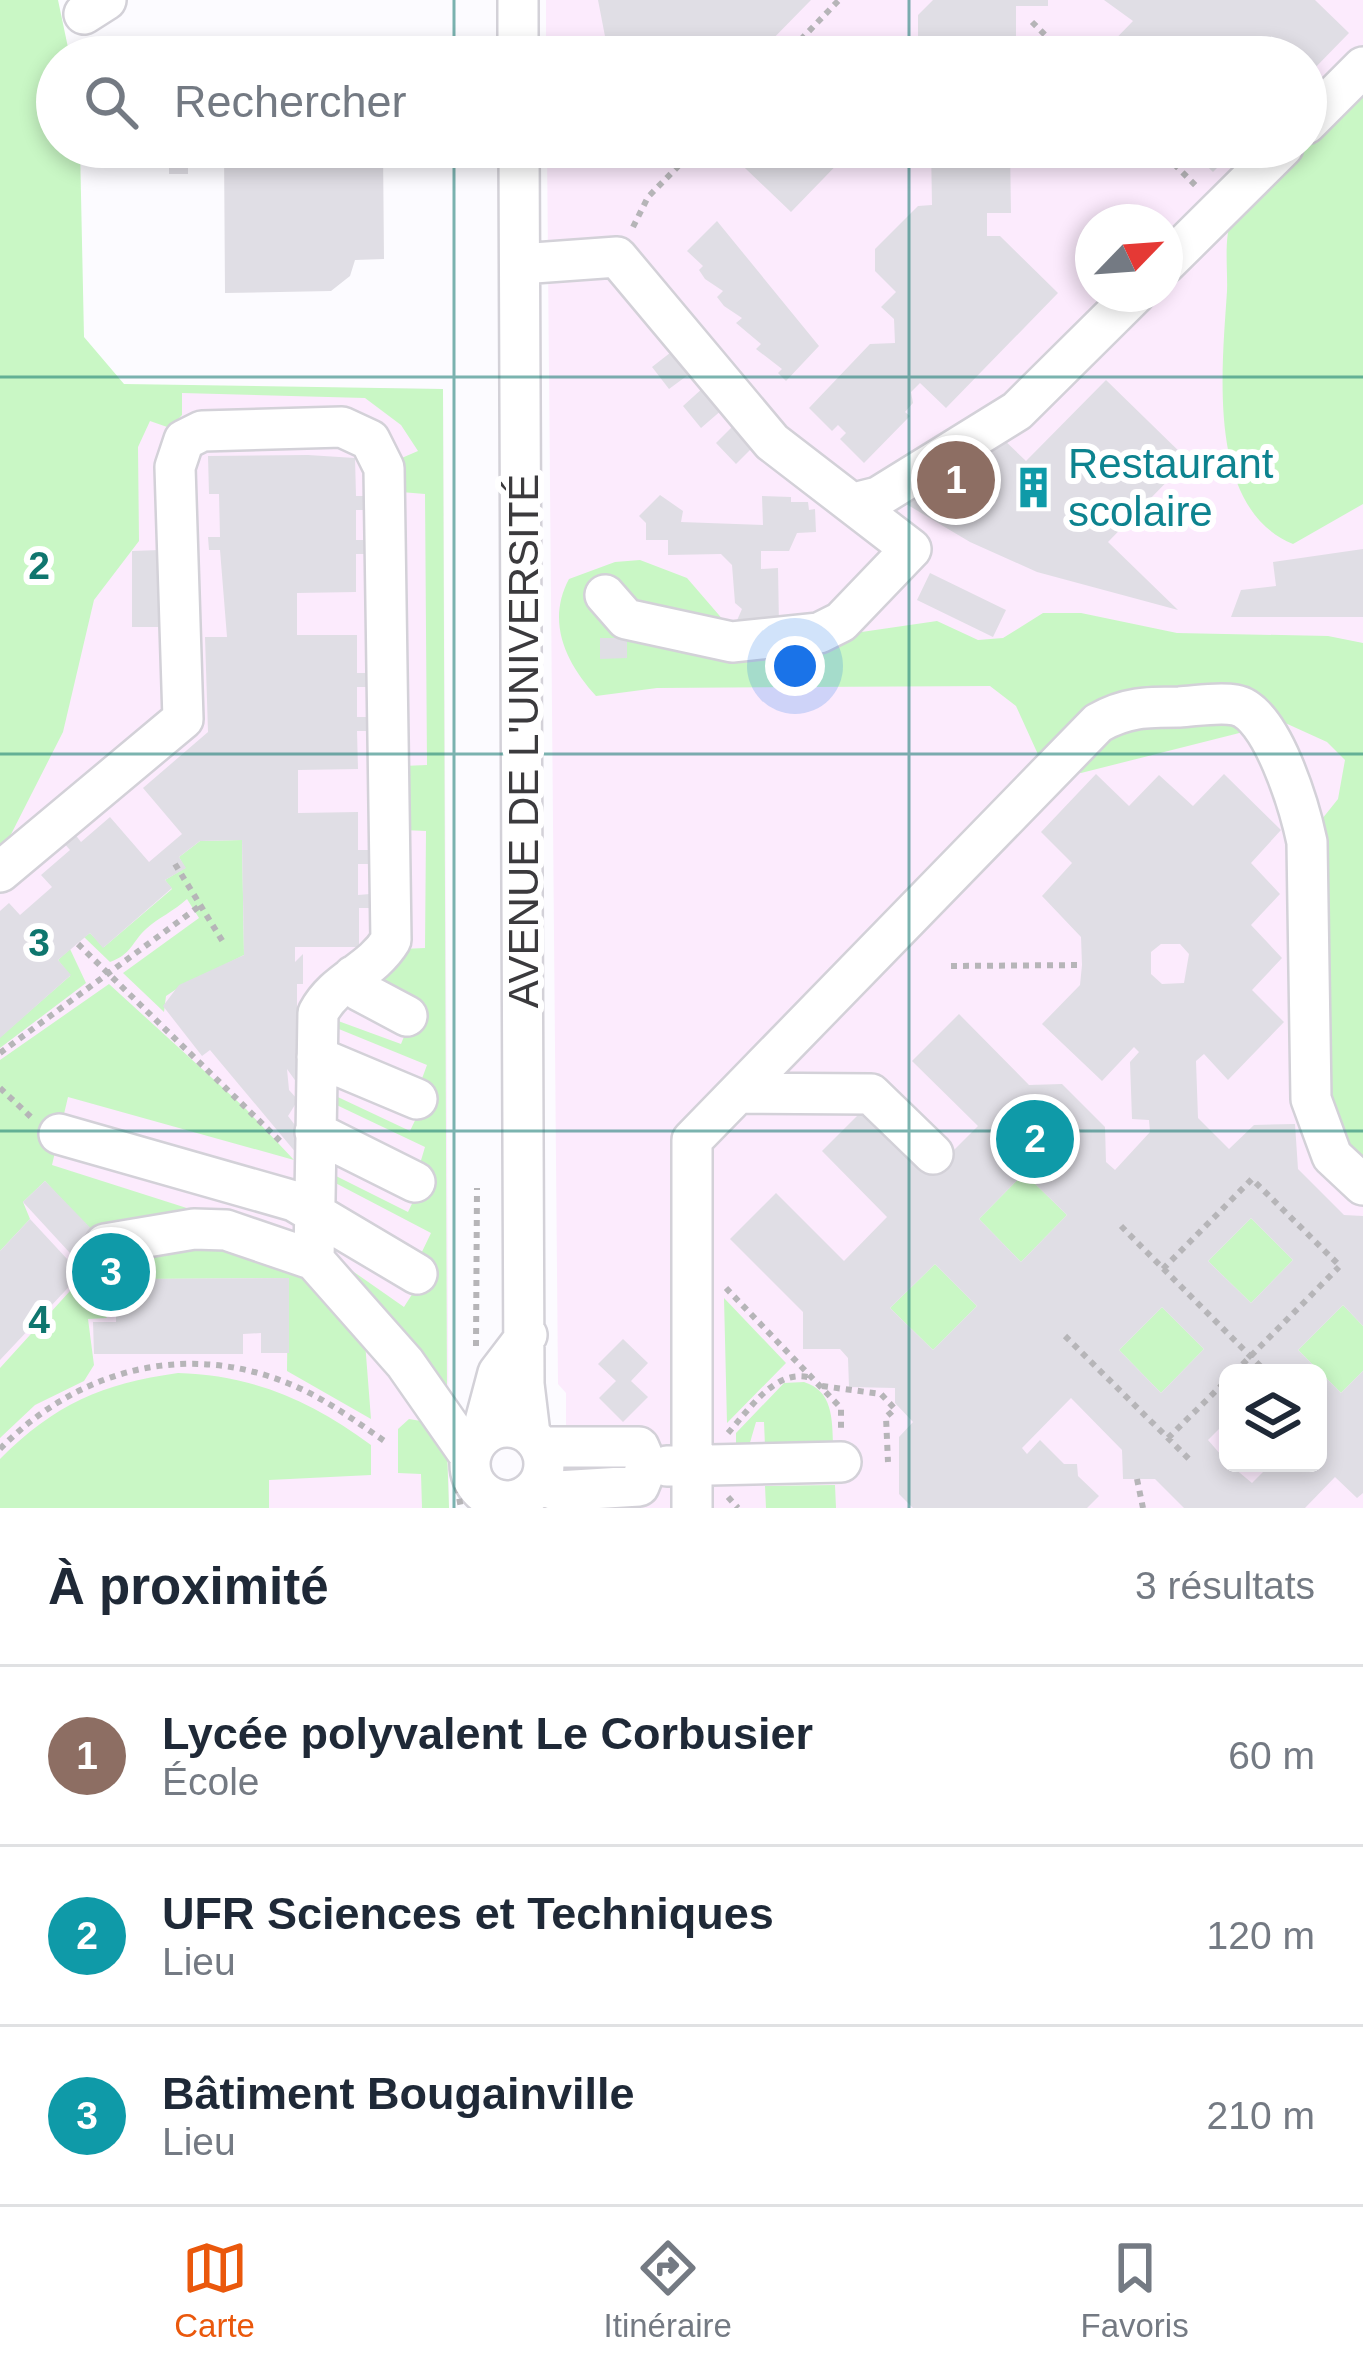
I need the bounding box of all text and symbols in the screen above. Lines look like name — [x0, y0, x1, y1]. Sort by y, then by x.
search box — [36, 36, 1327, 168]
icon: search — [78, 69, 144, 135]
text: Rechercher — [174, 76, 407, 127]
north arrow — [1075, 204, 1183, 312]
pin: 1 — [917, 435, 995, 525]
place label: Restaurant scolaire — [1068, 440, 1274, 535]
building icon: Restaurant scolaire — [1011, 464, 1057, 510]
street label: AVENUE DE L'UNIVERSITÉ — [500, 474, 547, 1008]
text: 2 — [28, 544, 50, 587]
your location — [765, 636, 825, 696]
text: 3 — [28, 921, 50, 964]
pin: 2 — [996, 1094, 1074, 1184]
pin: 3 — [72, 1227, 150, 1317]
text: 4 — [28, 1298, 50, 1341]
map controls — [1219, 1364, 1327, 1472]
button: layers — [1219, 1364, 1327, 1472]
text: À proximité — [48, 1558, 329, 1615]
text: 3 résultats — [1135, 1564, 1315, 1607]
text: Lycée polyvalent Le Corbusier — [162, 1708, 813, 1759]
text: 1 — [76, 1734, 98, 1777]
text: 60 m — [1228, 1734, 1315, 1777]
text: École — [162, 1760, 260, 1803]
text: UFR Sciences et Techniques — [162, 1888, 774, 1939]
text: 2 — [76, 1914, 98, 1957]
text: 120 m — [1207, 1914, 1315, 1957]
text: Lieu — [162, 1940, 236, 1983]
text: Bâtiment Bougainville — [162, 2068, 635, 2119]
text: 3 — [76, 2094, 98, 2137]
text: 210 m — [1207, 2094, 1315, 2137]
text: Lieu — [162, 2120, 236, 2163]
tab: Carte — [174, 2235, 255, 2345]
tab: Itinéraire — [604, 2235, 732, 2345]
tab: Favoris — [1081, 2235, 1189, 2345]

